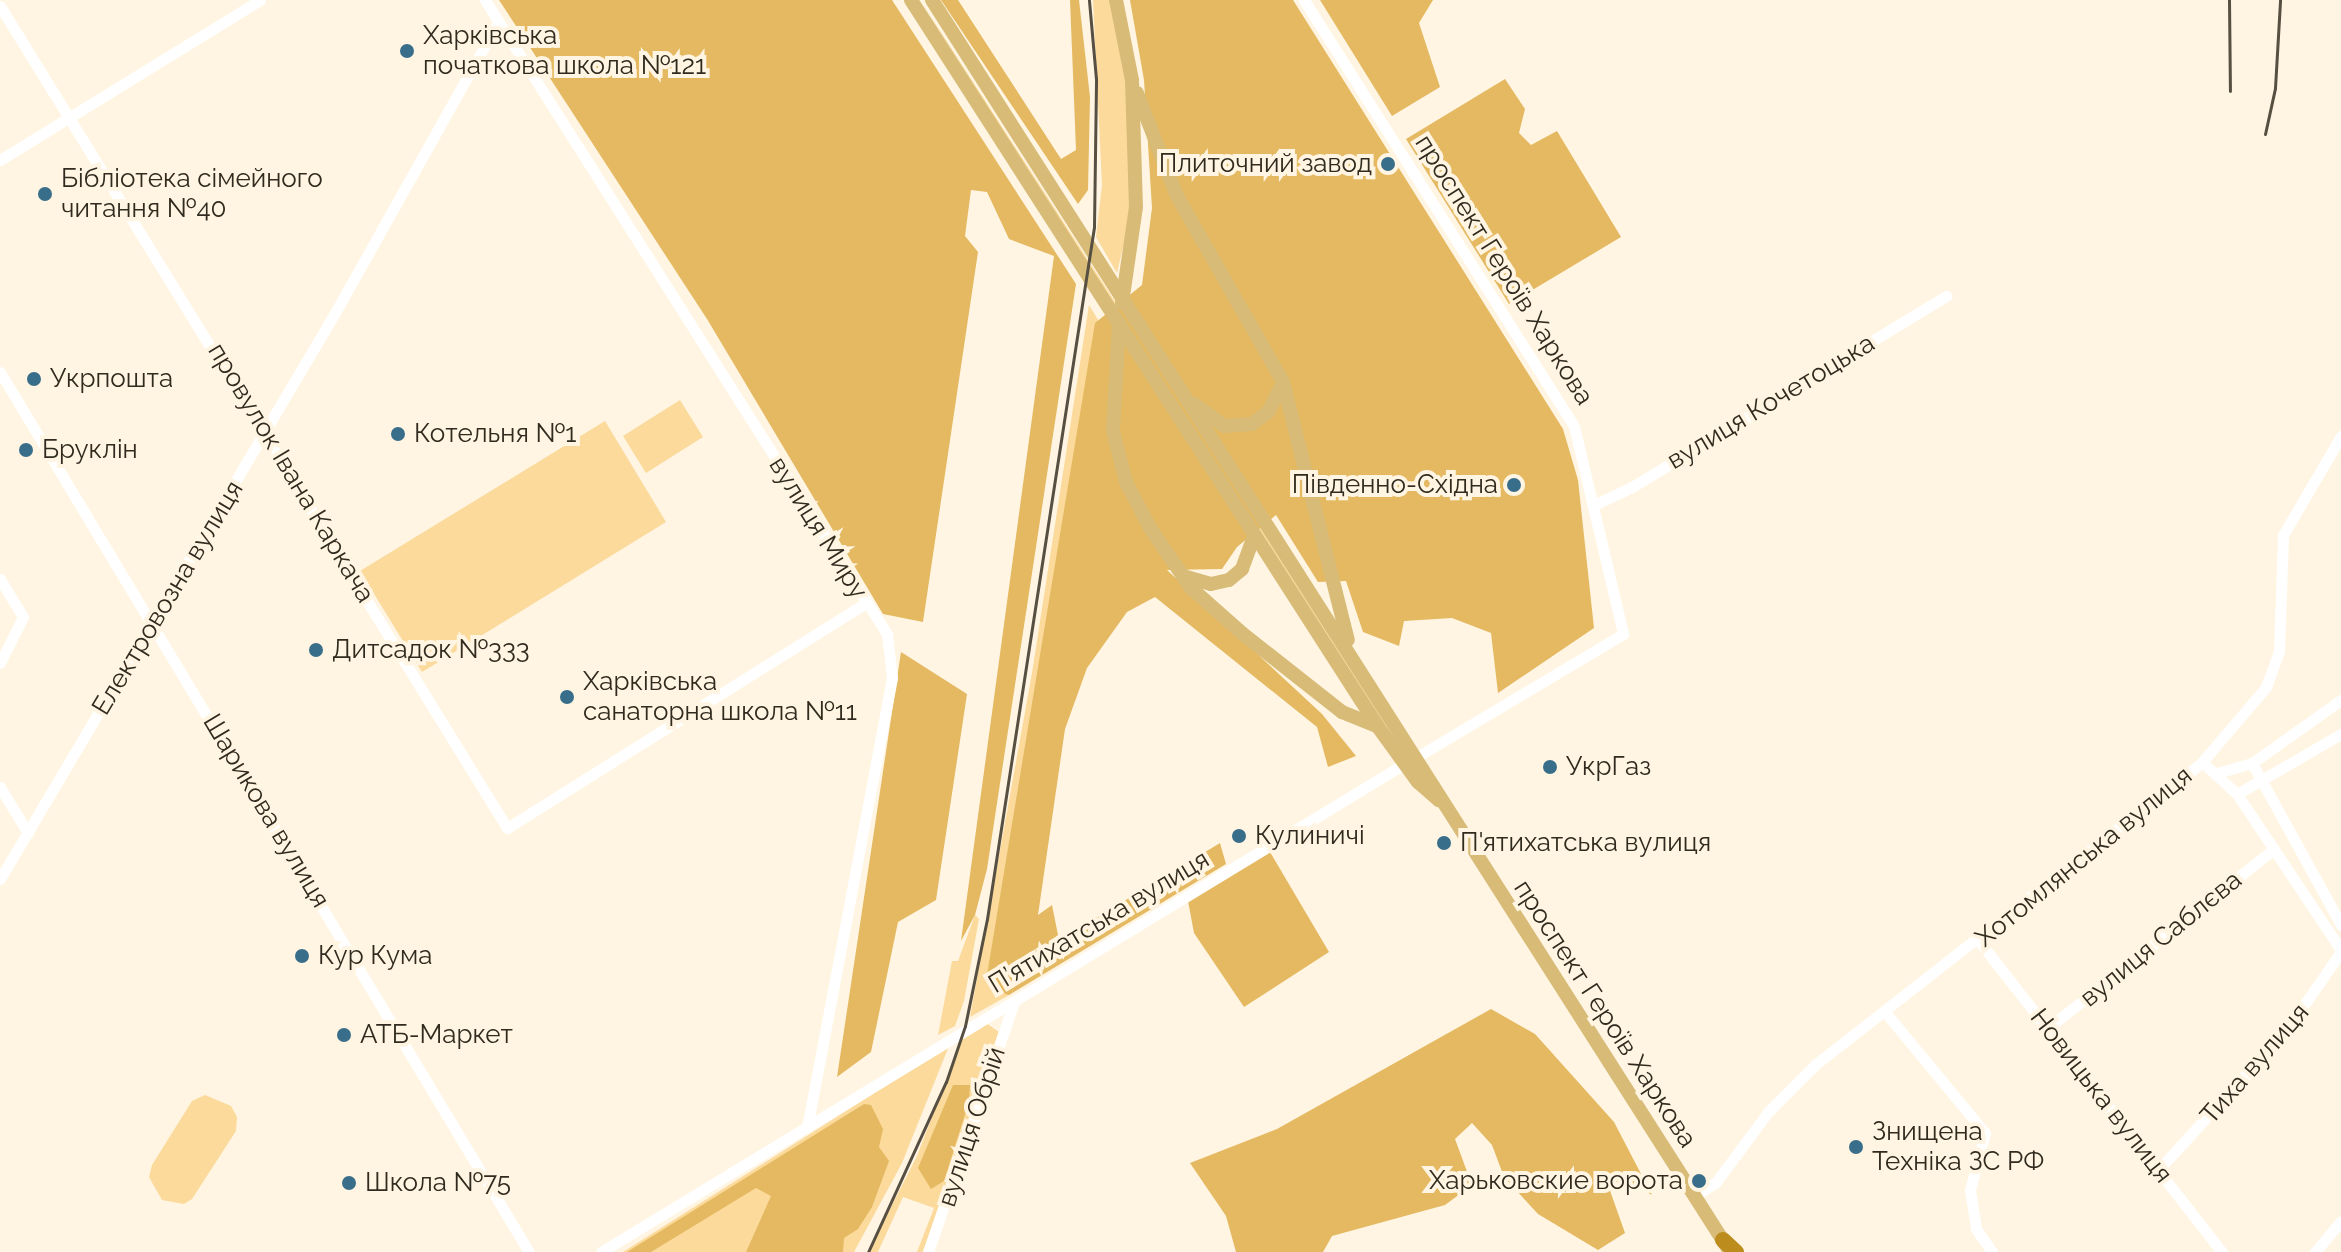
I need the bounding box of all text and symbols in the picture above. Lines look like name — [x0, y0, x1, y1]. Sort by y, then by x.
place label: Харківська початкова школа №121 — [423, 20, 706, 82]
marker: Харківська початкова школа №121 — [398, 42, 416, 60]
street label: проспект Героїв Харкова — [1408, 129, 1600, 411]
place label: Плиточний завод — [1159, 148, 1372, 180]
marker: Плиточний завод — [1379, 155, 1397, 173]
place label: Бібліотека сімейного читання №40 — [61, 163, 323, 224]
marker: Бібліотека сімейного читання №40 — [36, 185, 54, 203]
street label: вулиця Кочетоцька — [1662, 328, 1880, 476]
street label: провулок Івана Каркача — [201, 338, 381, 608]
place label: Укрпошта — [50, 363, 173, 395]
marker: Укрпошта — [25, 370, 43, 388]
place label: Котельня №1 — [414, 418, 576, 450]
marker: Котельня №1 — [389, 425, 407, 443]
place label: Бруклін — [42, 434, 138, 466]
marker: Бруклін — [17, 441, 35, 459]
street label: вулиця Миру — [762, 451, 874, 605]
place label: Південно-Східна — [1292, 469, 1498, 501]
street label: Електровозна вулиця — [86, 475, 250, 721]
marker: Південно-Східна — [1505, 476, 1523, 494]
place label: Дитсадок №333 — [332, 634, 530, 666]
marker: Дитсадок №333 — [307, 641, 325, 659]
place label: Харківська санаторна школа №11 — [583, 666, 857, 728]
marker: Харківська санаторна школа №11 — [558, 688, 576, 706]
street label: Шарикова вулиця — [196, 709, 336, 913]
place label: УкрГаз — [1566, 751, 1651, 783]
marker: УкрГаз — [1541, 758, 1559, 776]
street label: Хотомлянська вулиця — [1969, 760, 2199, 954]
place label: Кулиничі — [1255, 820, 1365, 852]
marker: Кулиничі — [1230, 827, 1248, 845]
place label: П'ятихатська вулиця — [1460, 827, 1711, 859]
marker: П'ятихатська вулиця — [1435, 834, 1453, 852]
street label: П’ятихатська вулиця — [983, 844, 1215, 1000]
street label: вулиця Саблєва — [2074, 864, 2248, 1014]
street label: проспект Героїв Харкова — [1507, 874, 1703, 1154]
place label: Кур Кума — [318, 940, 432, 972]
marker: Кур Кума — [293, 947, 311, 965]
street label: Тиха вулиця — [2194, 997, 2316, 1131]
street label: Новицька вулиця — [2023, 1003, 2179, 1189]
place label: АТБ-Маркет — [360, 1019, 513, 1051]
marker: АТБ-Маркет — [335, 1026, 353, 1044]
street label: вулиця Обрій — [932, 1043, 1012, 1211]
place label: Знищена Техніка ЗС РФ — [1872, 1116, 2044, 1178]
marker: Знищена Техніка ЗС РФ — [1847, 1138, 1865, 1156]
place label: Харьковские ворота — [1429, 1165, 1683, 1197]
place label: Школа №75 — [365, 1167, 511, 1199]
marker: Харьковские ворота — [1690, 1172, 1708, 1190]
marker: Школа №75 — [340, 1174, 358, 1192]

